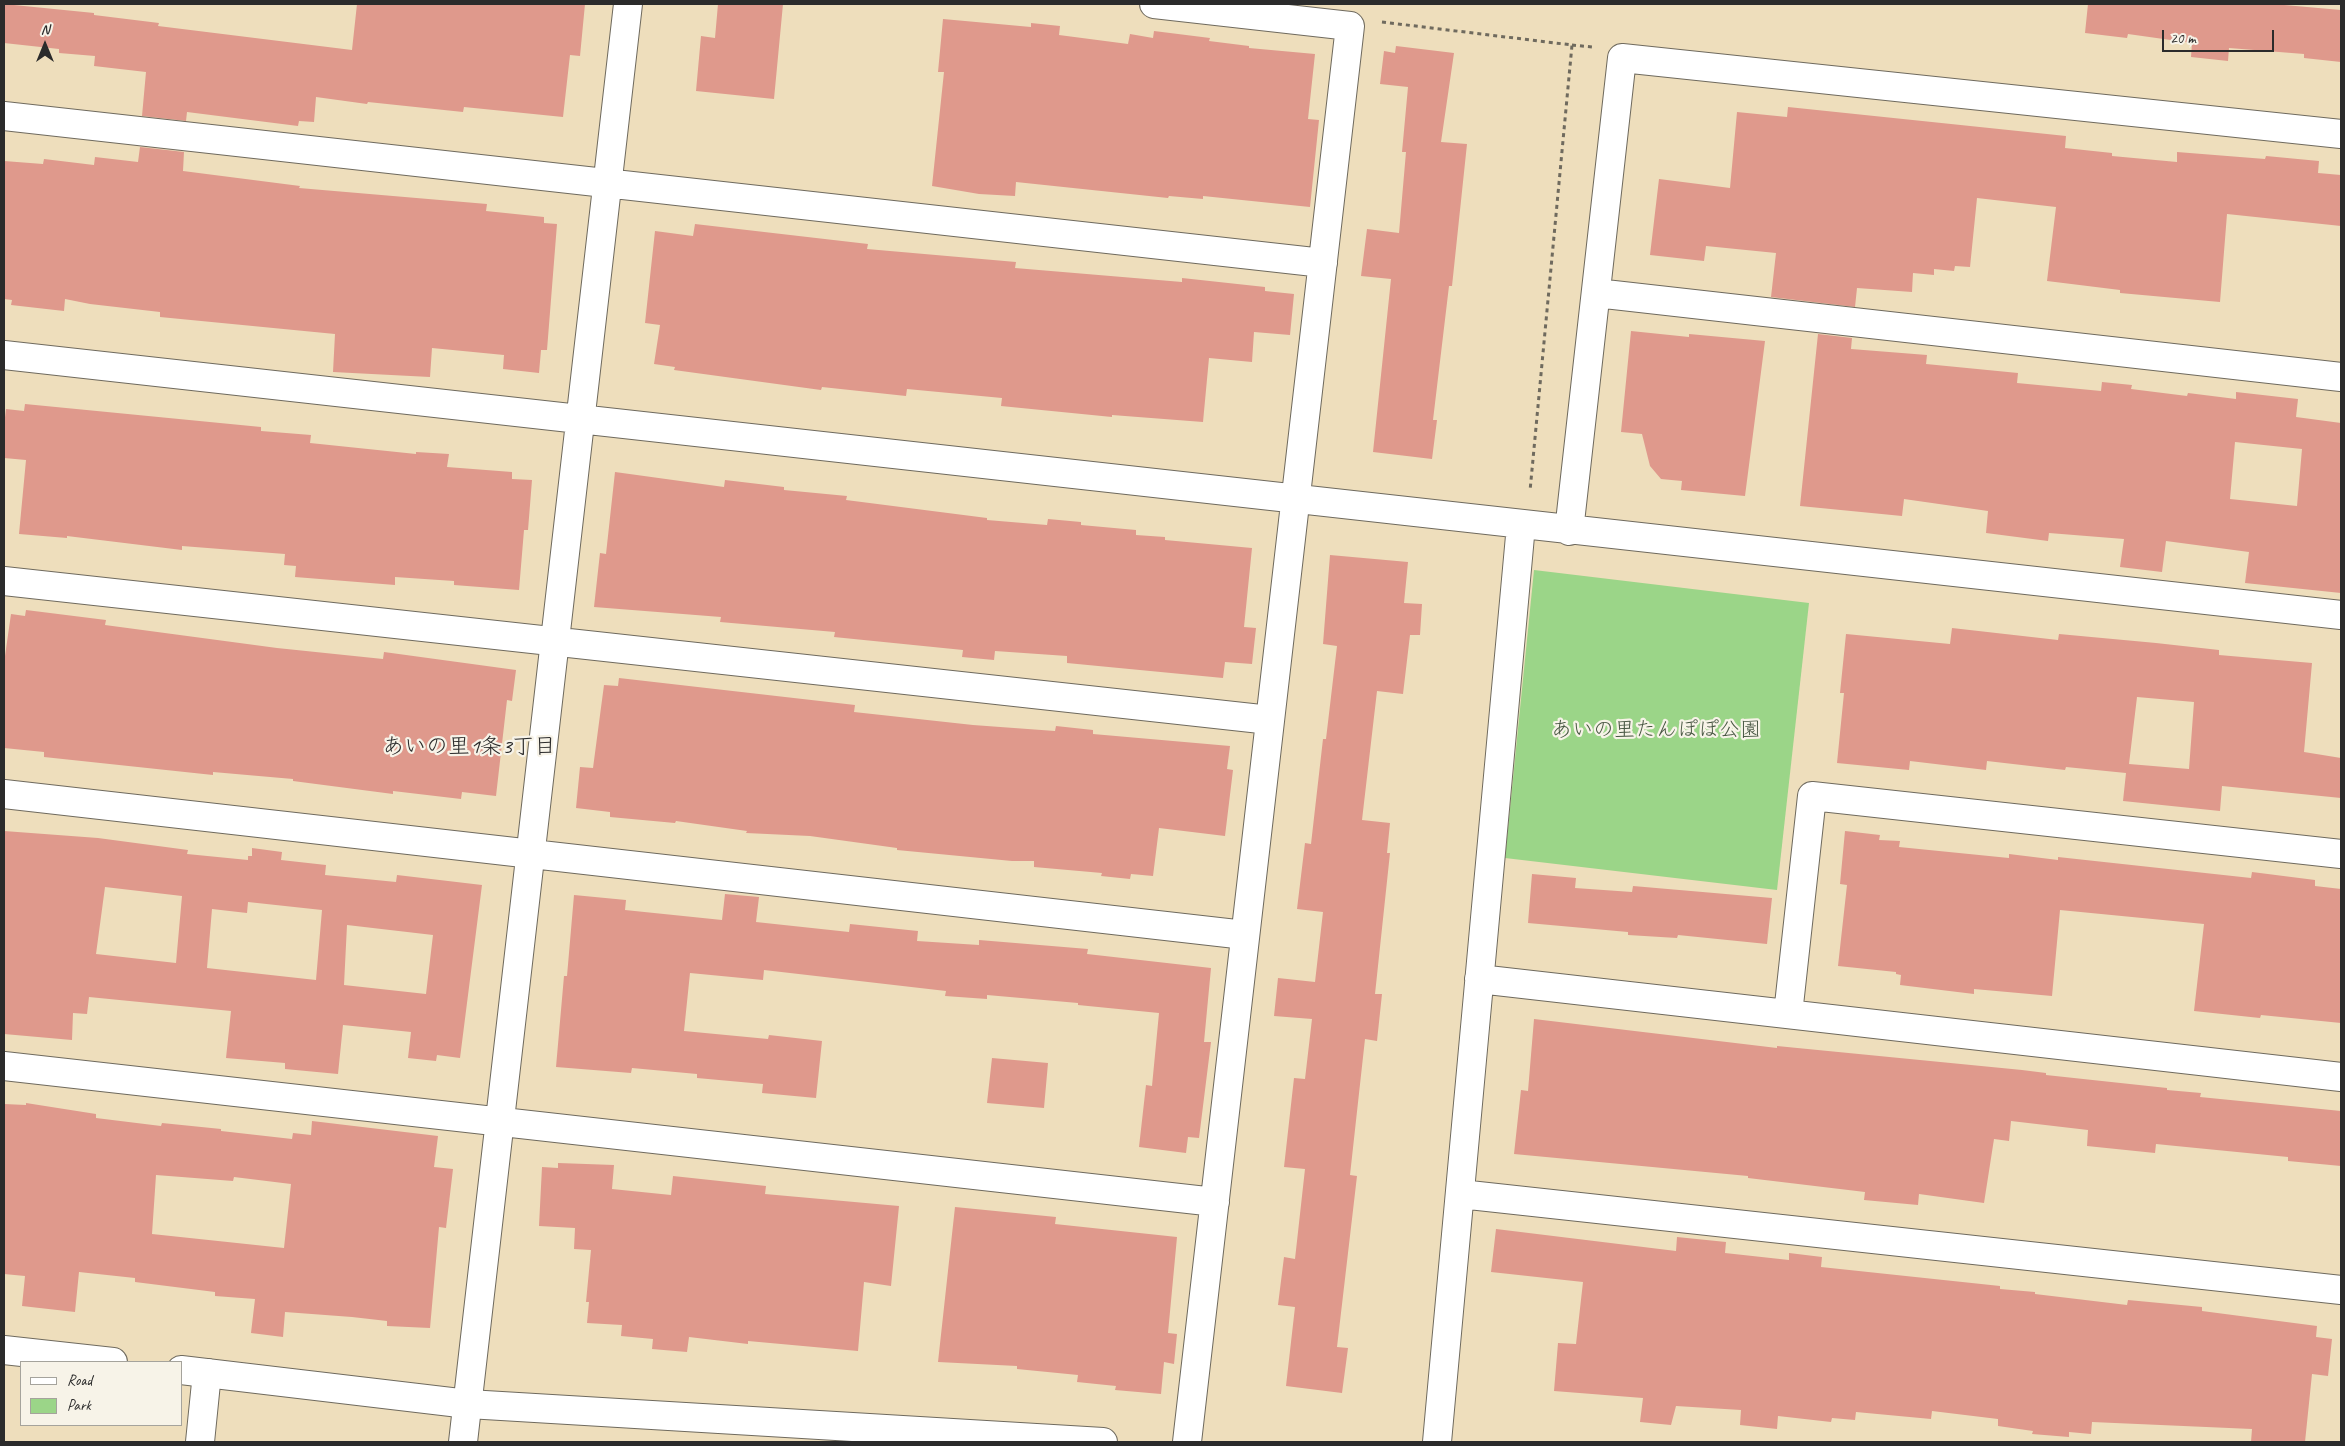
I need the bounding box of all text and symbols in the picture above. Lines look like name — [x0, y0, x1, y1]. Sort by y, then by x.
north arrow — [20, 20, 70, 70]
scale bar — [2165, 20, 2278, 52]
text: N — [41, 21, 49, 38]
text: 20 m — [2170, 29, 2196, 48]
park label: あいの里たんぽぽ公園 — [1551, 717, 1761, 743]
district label: あいの里1条3丁目 — [382, 734, 556, 760]
legend — [20, 1361, 182, 1426]
text: Road — [67, 1371, 92, 1390]
text: Park — [67, 1396, 91, 1415]

